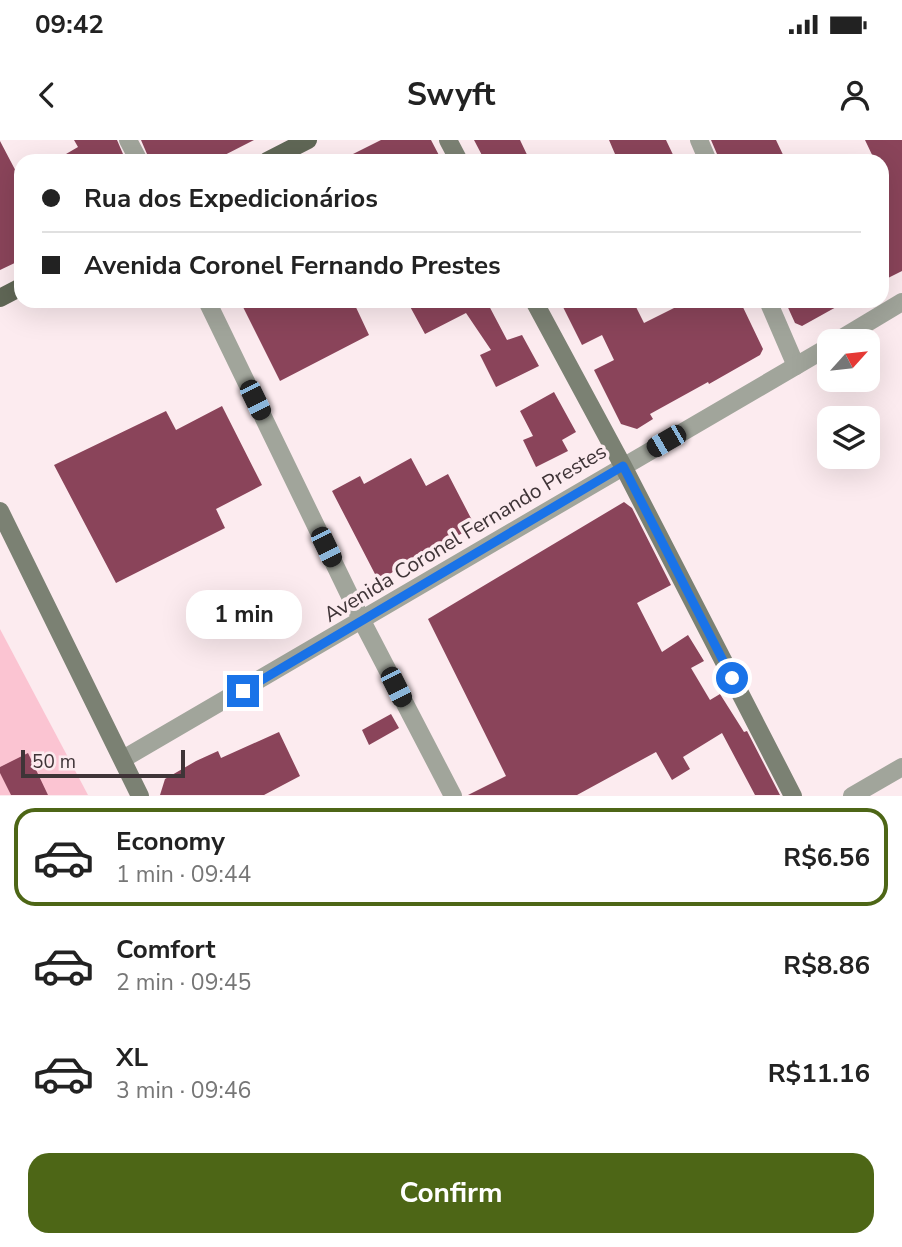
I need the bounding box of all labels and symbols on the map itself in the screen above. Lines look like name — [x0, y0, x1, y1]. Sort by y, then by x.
north arrow — [817, 329, 880, 392]
car — [237, 377, 274, 423]
car — [643, 421, 690, 461]
street label: Avenida Coronel Fernando Prestes — [318, 437, 612, 629]
car — [308, 524, 345, 570]
callout: 1 min — [185, 589, 301, 638]
route start — [716, 662, 748, 694]
car — [378, 664, 415, 710]
route end — [227, 675, 259, 707]
scale bar — [21, 746, 186, 778]

